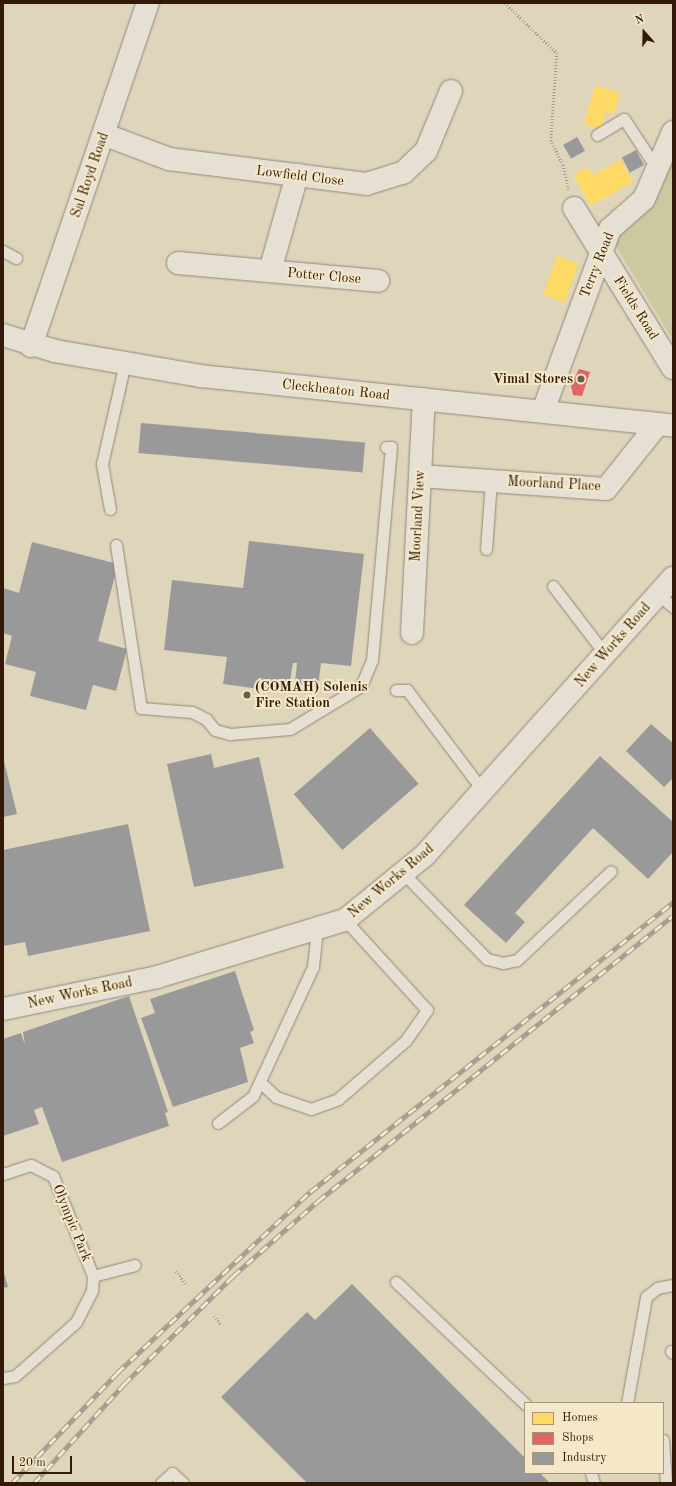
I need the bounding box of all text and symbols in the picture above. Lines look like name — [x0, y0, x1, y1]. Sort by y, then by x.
north arrow — [624, 12, 664, 52]
text: N — [634, 14, 646, 27]
street label: Sal Royd Road — [67, 130, 113, 220]
street label: Lowfield Close — [255, 162, 345, 190]
street label: Terry Road — [576, 230, 618, 300]
street label: Potter Close — [286, 264, 362, 288]
street label: Fields Road — [610, 273, 662, 343]
place label: Vimal Stores — [493, 371, 573, 387]
marker: Vimal Stores — [576, 374, 586, 384]
street label: Cleckheaton Road — [281, 376, 391, 404]
street label: Moorland View — [407, 470, 429, 562]
street label: Moorland Place — [507, 473, 601, 495]
street label: New Works Road — [572, 599, 654, 691]
place label: (COMAH) Solenis Fire Station — [255, 679, 368, 712]
marker: (COMAH) Solenis Fire Station — [242, 690, 252, 700]
street label: New Works Road — [345, 840, 437, 922]
street label: New Works Road — [26, 974, 134, 1012]
street label: Olympic Park — [49, 1182, 95, 1264]
legend — [524, 1402, 664, 1474]
text: Homes — [562, 1412, 598, 1424]
text: Shops — [562, 1432, 593, 1444]
scale bar — [14, 1448, 74, 1474]
text: Industry — [562, 1452, 607, 1464]
text: 20 m — [19, 1457, 46, 1469]

